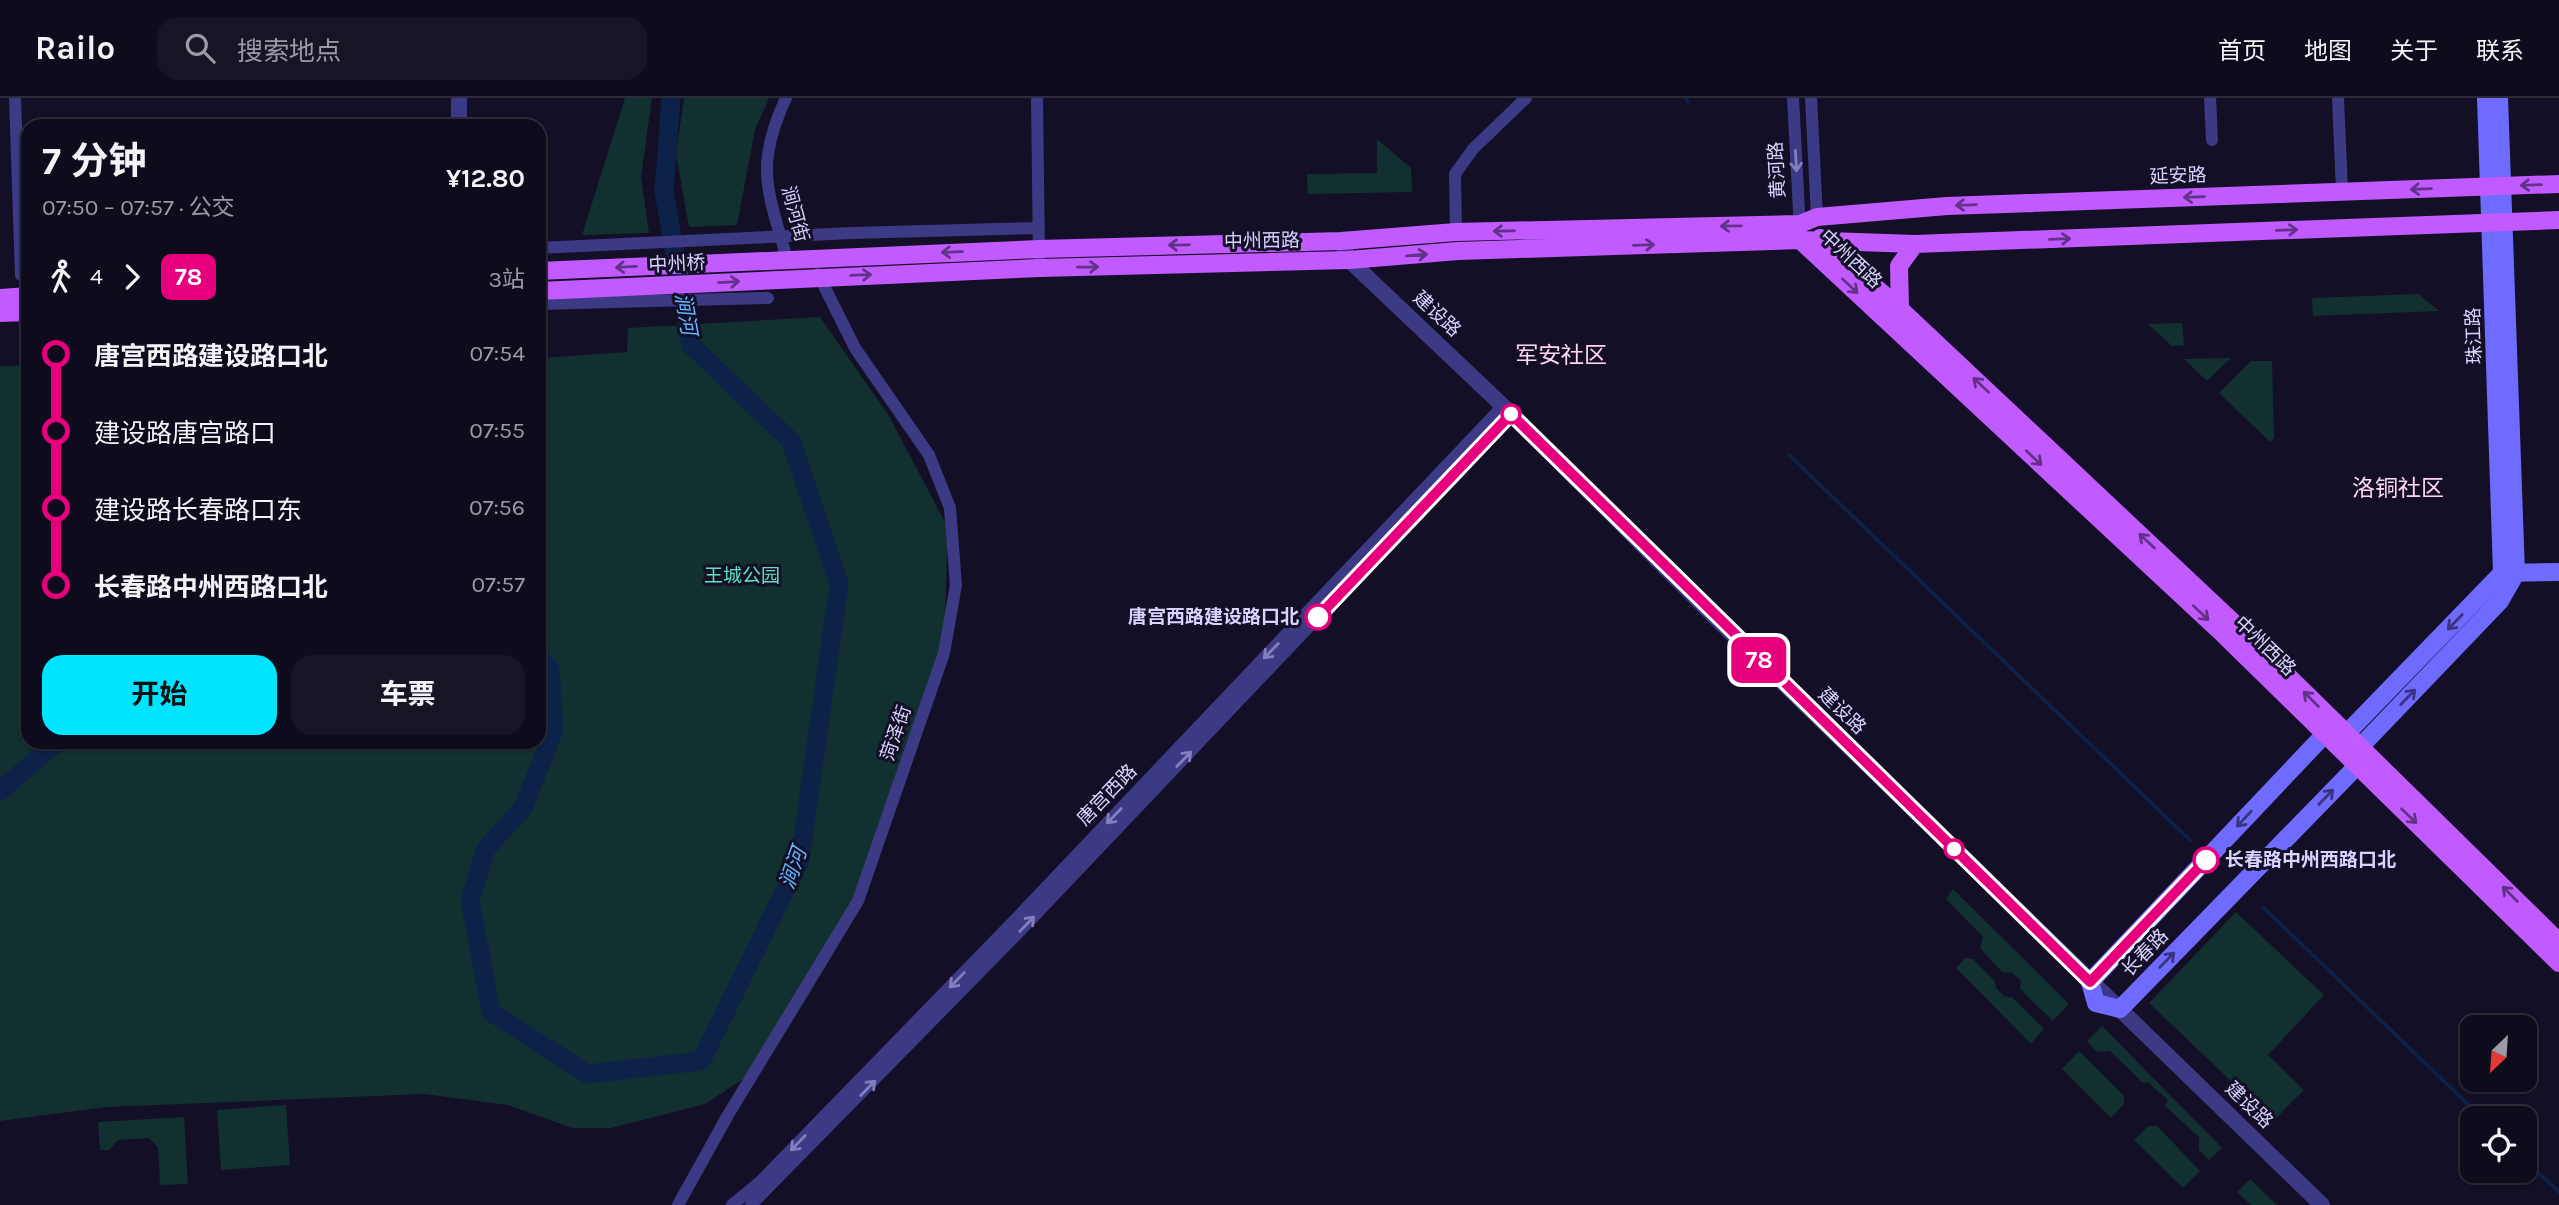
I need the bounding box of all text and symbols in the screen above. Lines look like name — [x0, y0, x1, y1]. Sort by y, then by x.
search box — [157, 17, 647, 80]
text: Railo — [35, 29, 115, 67]
icon: search — [181, 29, 219, 67]
text: 搜索地点 — [237, 36, 341, 67]
text: 首页 — [2218, 37, 2266, 65]
text: 地图 — [2304, 37, 2352, 65]
text: 关于 — [2390, 37, 2438, 65]
text: 联系 — [2476, 37, 2524, 65]
text: 7 分钟 — [42, 139, 147, 184]
street label: 黄河路 — [1765, 141, 1789, 199]
one-way arrow — [1790, 149, 1803, 172]
text: ¥12.80 — [446, 163, 525, 194]
street label: 延安路 — [2149, 164, 2207, 188]
one-way arrow — [2520, 179, 2543, 192]
one-way arrow — [2410, 182, 2433, 195]
street label: 涧河街 — [777, 184, 813, 244]
one-way arrow — [2182, 190, 2205, 203]
text: 07:50 – 07:57 · 公交 — [42, 194, 235, 221]
one-way arrow — [1955, 199, 1978, 212]
one-way arrow — [1720, 219, 1743, 233]
one-way arrow — [2275, 223, 2298, 236]
one-way arrow — [1493, 224, 1516, 238]
street label: 中州西路 — [1816, 225, 1886, 293]
street label: 中州西路 — [1224, 229, 1300, 253]
one-way arrow — [2048, 232, 2071, 245]
one-way arrow — [1168, 238, 1191, 252]
one-way arrow — [1633, 238, 1656, 252]
one-way arrow — [940, 246, 963, 259]
one-way arrow — [1405, 248, 1428, 261]
street label: 中州桥 — [648, 252, 706, 276]
icon: walk — [42, 258, 80, 296]
icon: forward — [113, 258, 151, 296]
one-way arrow — [1076, 260, 1099, 273]
one-way arrow — [615, 261, 638, 274]
text: 4 — [90, 263, 103, 290]
text: 78 — [175, 263, 202, 291]
text: 3站 — [488, 266, 525, 293]
one-way arrow — [849, 269, 872, 282]
one-way arrow — [718, 276, 741, 289]
one-way arrow — [1841, 278, 1858, 295]
street label: 建设路 — [1409, 287, 1465, 341]
water label: 涧河 — [671, 291, 702, 341]
street label: 珠江路 — [2462, 307, 2486, 365]
text: 07:54 — [469, 340, 525, 367]
text: 唐宫西路建设路口北 — [94, 341, 328, 372]
district label: 军安社区 — [1515, 342, 1607, 369]
one-way arrow — [1973, 377, 1990, 394]
unlabelled marker — [1501, 404, 1521, 424]
text: 07:55 — [469, 417, 525, 444]
text: 建设路唐宫路口 — [94, 418, 276, 449]
one-way arrow — [2025, 450, 2043, 466]
district label: 洛铜社区 — [2352, 475, 2444, 502]
text: 07:56 — [469, 494, 525, 521]
text: 建设路长春路口东 — [94, 495, 302, 526]
one-way arrow — [2139, 533, 2156, 550]
park label: 王城公园 — [704, 565, 780, 587]
text: 07:57 — [471, 571, 525, 598]
text: 长春路中州西路口北 — [94, 572, 328, 603]
marker: 唐宫西路建设路口北 — [1305, 604, 1331, 630]
one-way arrow — [2192, 604, 2209, 621]
place label: 唐宫西路建设路口北 — [1128, 606, 1299, 628]
street label: 中州西路 — [2230, 612, 2300, 680]
one-way arrow — [2446, 614, 2463, 631]
line badge: 78 — [1728, 637, 1790, 683]
one-way arrow — [1262, 642, 1279, 659]
text: 78 — [1745, 646, 1773, 674]
button: 开始 — [42, 655, 277, 735]
button: 车票 — [291, 655, 525, 735]
street label: 建设路 — [1814, 683, 1870, 739]
one-way arrow — [2400, 689, 2417, 706]
one-way arrow — [2303, 690, 2320, 707]
street label: 菏泽街 — [876, 702, 916, 764]
one-way arrow — [1175, 751, 1192, 768]
street label: 唐宫西路 — [1073, 760, 1141, 830]
one-way arrow — [2317, 789, 2334, 806]
one-way arrow — [1106, 807, 1122, 825]
one-way arrow — [2400, 807, 2417, 824]
one-way arrow — [2236, 810, 2253, 827]
unlabelled marker — [1944, 839, 1964, 859]
water label: 涧河 — [775, 840, 813, 892]
marker: 长春路中州西路口北 — [2193, 847, 2219, 873]
place label: 长春路中州西路口北 — [2225, 849, 2396, 871]
one-way arrow — [2502, 885, 2519, 902]
one-way arrow — [1018, 916, 1035, 933]
street label: 长春路 — [2117, 925, 2173, 981]
one-way arrow — [2159, 952, 2176, 969]
one-way arrow — [948, 971, 965, 988]
north arrow — [2460, 1015, 2538, 1092]
map controls — [2460, 1015, 2537, 1183]
street label: 建设路 — [2221, 1077, 2277, 1133]
one-way arrow — [860, 1079, 877, 1096]
button: locate — [2460, 1106, 2537, 1183]
one-way arrow — [790, 1134, 807, 1151]

